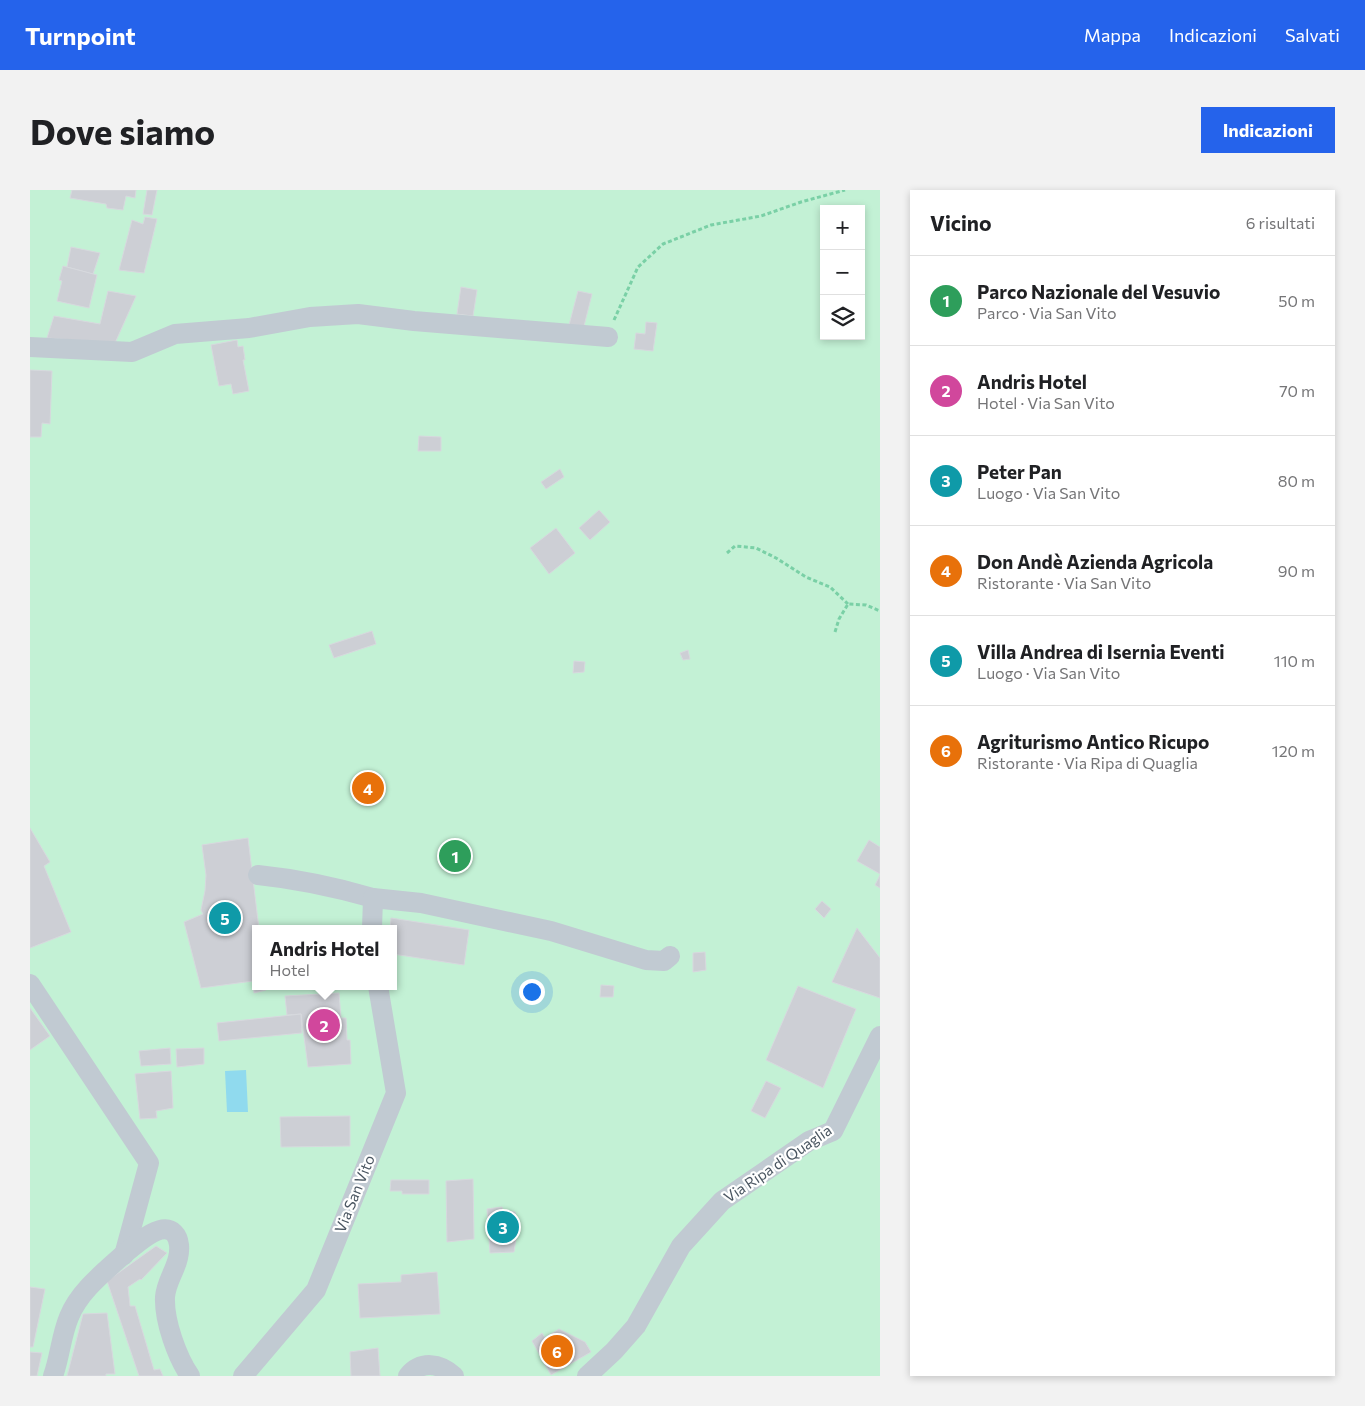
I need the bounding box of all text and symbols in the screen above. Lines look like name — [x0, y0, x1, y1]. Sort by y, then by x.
text: Turnpoint — [25, 21, 136, 50]
text: Mappa — [1084, 24, 1141, 46]
text: Indicazioni — [1169, 24, 1257, 46]
text: Salvati — [1285, 24, 1340, 46]
button: Indicazioni — [1201, 107, 1335, 153]
text: Dove siamo — [30, 109, 215, 152]
map controls — [820, 205, 865, 340]
button: + — [820, 205, 865, 250]
text: Vicino — [930, 210, 991, 235]
text: 6 risultati — [1246, 213, 1315, 232]
button: − — [820, 250, 865, 295]
text: Parco Nazionale del Vesuvio — [977, 280, 1220, 303]
text: 1 — [942, 291, 950, 310]
text: 50 m — [1278, 291, 1315, 310]
button: layers — [820, 295, 865, 340]
text: Parco · Via San Vito — [977, 303, 1117, 322]
text: Andris Hotel — [977, 370, 1087, 393]
text: 2 — [941, 381, 951, 400]
text: 70 m — [1279, 381, 1315, 400]
text: Hotel · Via San Vito — [977, 393, 1115, 412]
text: Peter Pan — [977, 460, 1062, 483]
text: 3 — [941, 471, 951, 490]
text: 80 m — [1278, 471, 1315, 490]
text: Luogo · Via San Vito — [977, 483, 1120, 502]
text: Don Andè Azienda Agricola — [977, 550, 1213, 573]
text: 4 — [941, 561, 951, 580]
text: 90 m — [1278, 561, 1315, 580]
text: Ristorante · Via San Vito — [977, 573, 1151, 592]
text: Villa Andrea di Isernia Eventi — [977, 640, 1225, 663]
text: 5 — [941, 651, 951, 670]
text: 110 m — [1274, 651, 1315, 670]
text: Luogo · Via San Vito — [977, 663, 1120, 682]
text: Agriturismo Antico Ricupo — [977, 730, 1209, 753]
text: 6 — [941, 741, 951, 760]
text: 120 m — [1272, 741, 1315, 760]
text: Ristorante · Via Ripa di Quaglia — [977, 753, 1198, 772]
pin: 4 — [352, 769, 384, 807]
pin: 1 — [439, 837, 471, 875]
pin: 5 — [209, 899, 241, 937]
popup — [252, 925, 397, 990]
text: Andris Hotel — [269, 937, 380, 960]
text: Hotel — [269, 960, 310, 979]
your location — [519, 979, 545, 1005]
pin: 2 — [308, 1006, 340, 1044]
street label: Via Ripa di Quaglia — [720, 1121, 835, 1206]
street label: Via San Vito — [330, 1152, 378, 1235]
pin: 3 — [487, 1208, 519, 1246]
pin: 6 — [541, 1332, 573, 1370]

